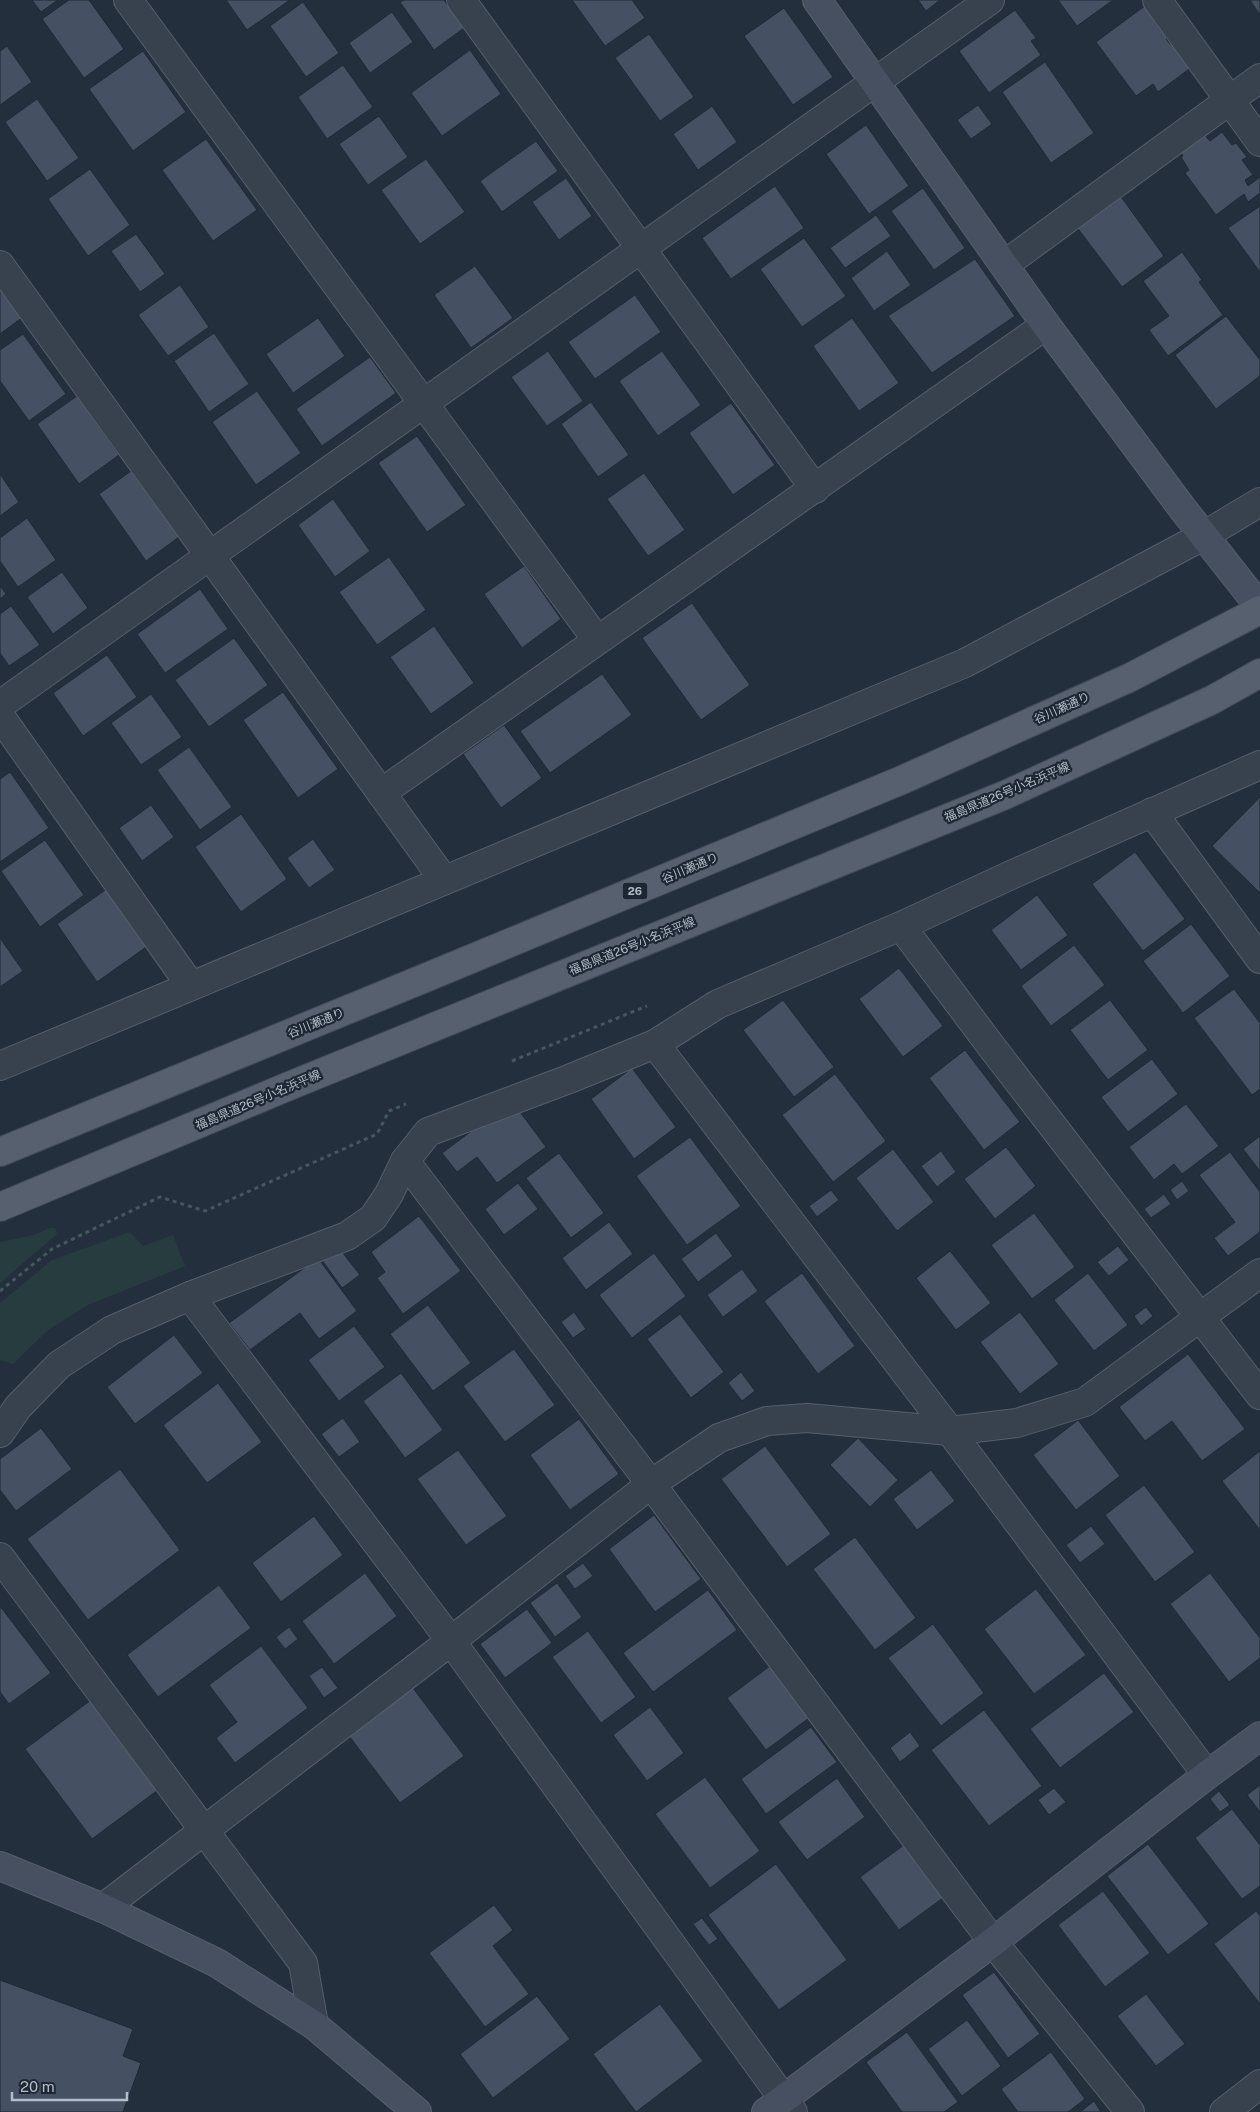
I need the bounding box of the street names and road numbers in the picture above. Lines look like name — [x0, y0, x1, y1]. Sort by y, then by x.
street label: 谷川瀬通り — [1032, 689, 1092, 727]
street label: 福島県道26号小名浜平線 — [942, 759, 1072, 825]
street label: 谷川瀬通り — [660, 850, 720, 886]
road number: 26 — [622, 882, 648, 899]
street label: 福島県道26号小名浜平線 — [567, 914, 697, 978]
street label: 谷川瀬通り — [286, 1005, 346, 1041]
street label: 福島県道26号小名浜平線 — [193, 1067, 323, 1133]

